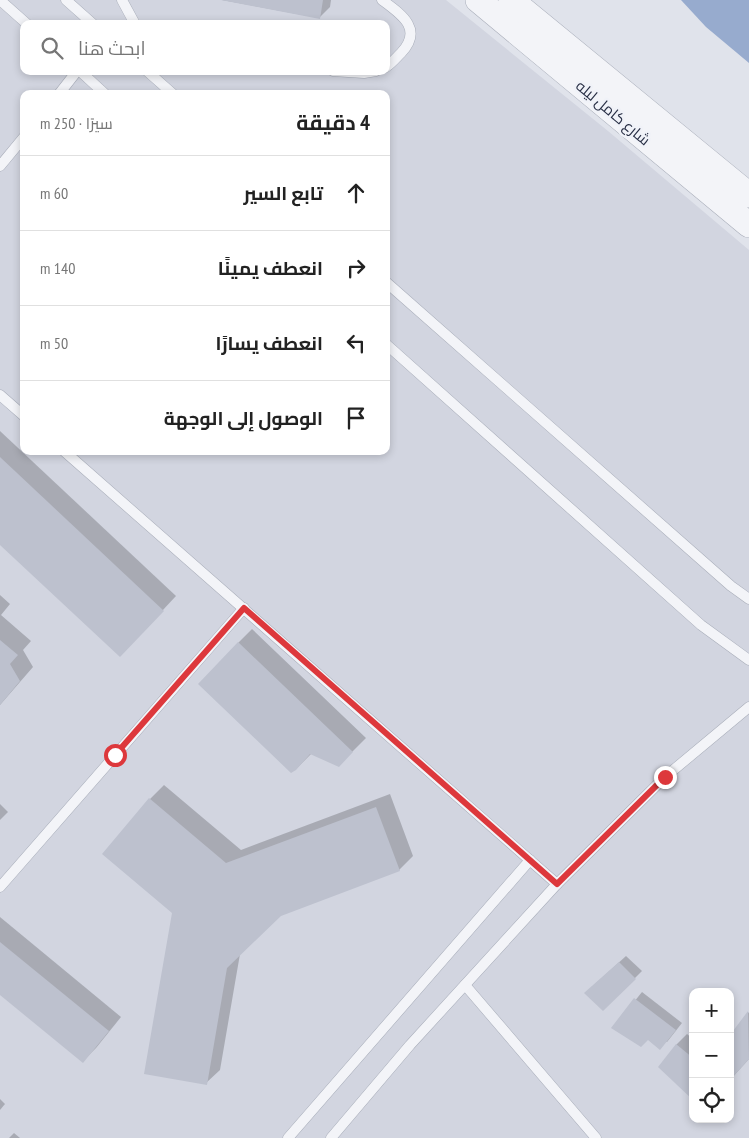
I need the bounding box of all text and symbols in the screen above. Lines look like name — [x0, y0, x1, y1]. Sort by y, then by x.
search box — [20, 20, 390, 75]
icon: search — [38, 34, 66, 62]
text: ابحث هنا — [78, 36, 146, 60]
street label: شارع كامل ليله — [571, 76, 654, 151]
text: 4 دقيقة — [296, 109, 370, 136]
text: سيرًا · 250 m — [40, 113, 113, 133]
icon: ahead — [342, 179, 370, 207]
text: تابع السير — [244, 181, 323, 205]
text: 60 m — [40, 183, 68, 203]
icon: right — [342, 254, 370, 282]
text: انعطف يمينًا — [218, 256, 323, 280]
text: 140 m — [40, 258, 75, 278]
icon: left — [342, 329, 370, 357]
text: انعطف يسارًا — [215, 331, 323, 355]
text: 50 m — [40, 333, 68, 353]
icon: arrive — [342, 404, 370, 432]
text: الوصول إلى الوجهة — [164, 406, 323, 430]
route start — [104, 744, 127, 767]
route end — [654, 766, 677, 789]
map controls — [689, 988, 734, 1123]
button: + — [689, 988, 734, 1033]
button: − — [689, 1033, 734, 1078]
button: locate — [689, 1078, 734, 1123]

